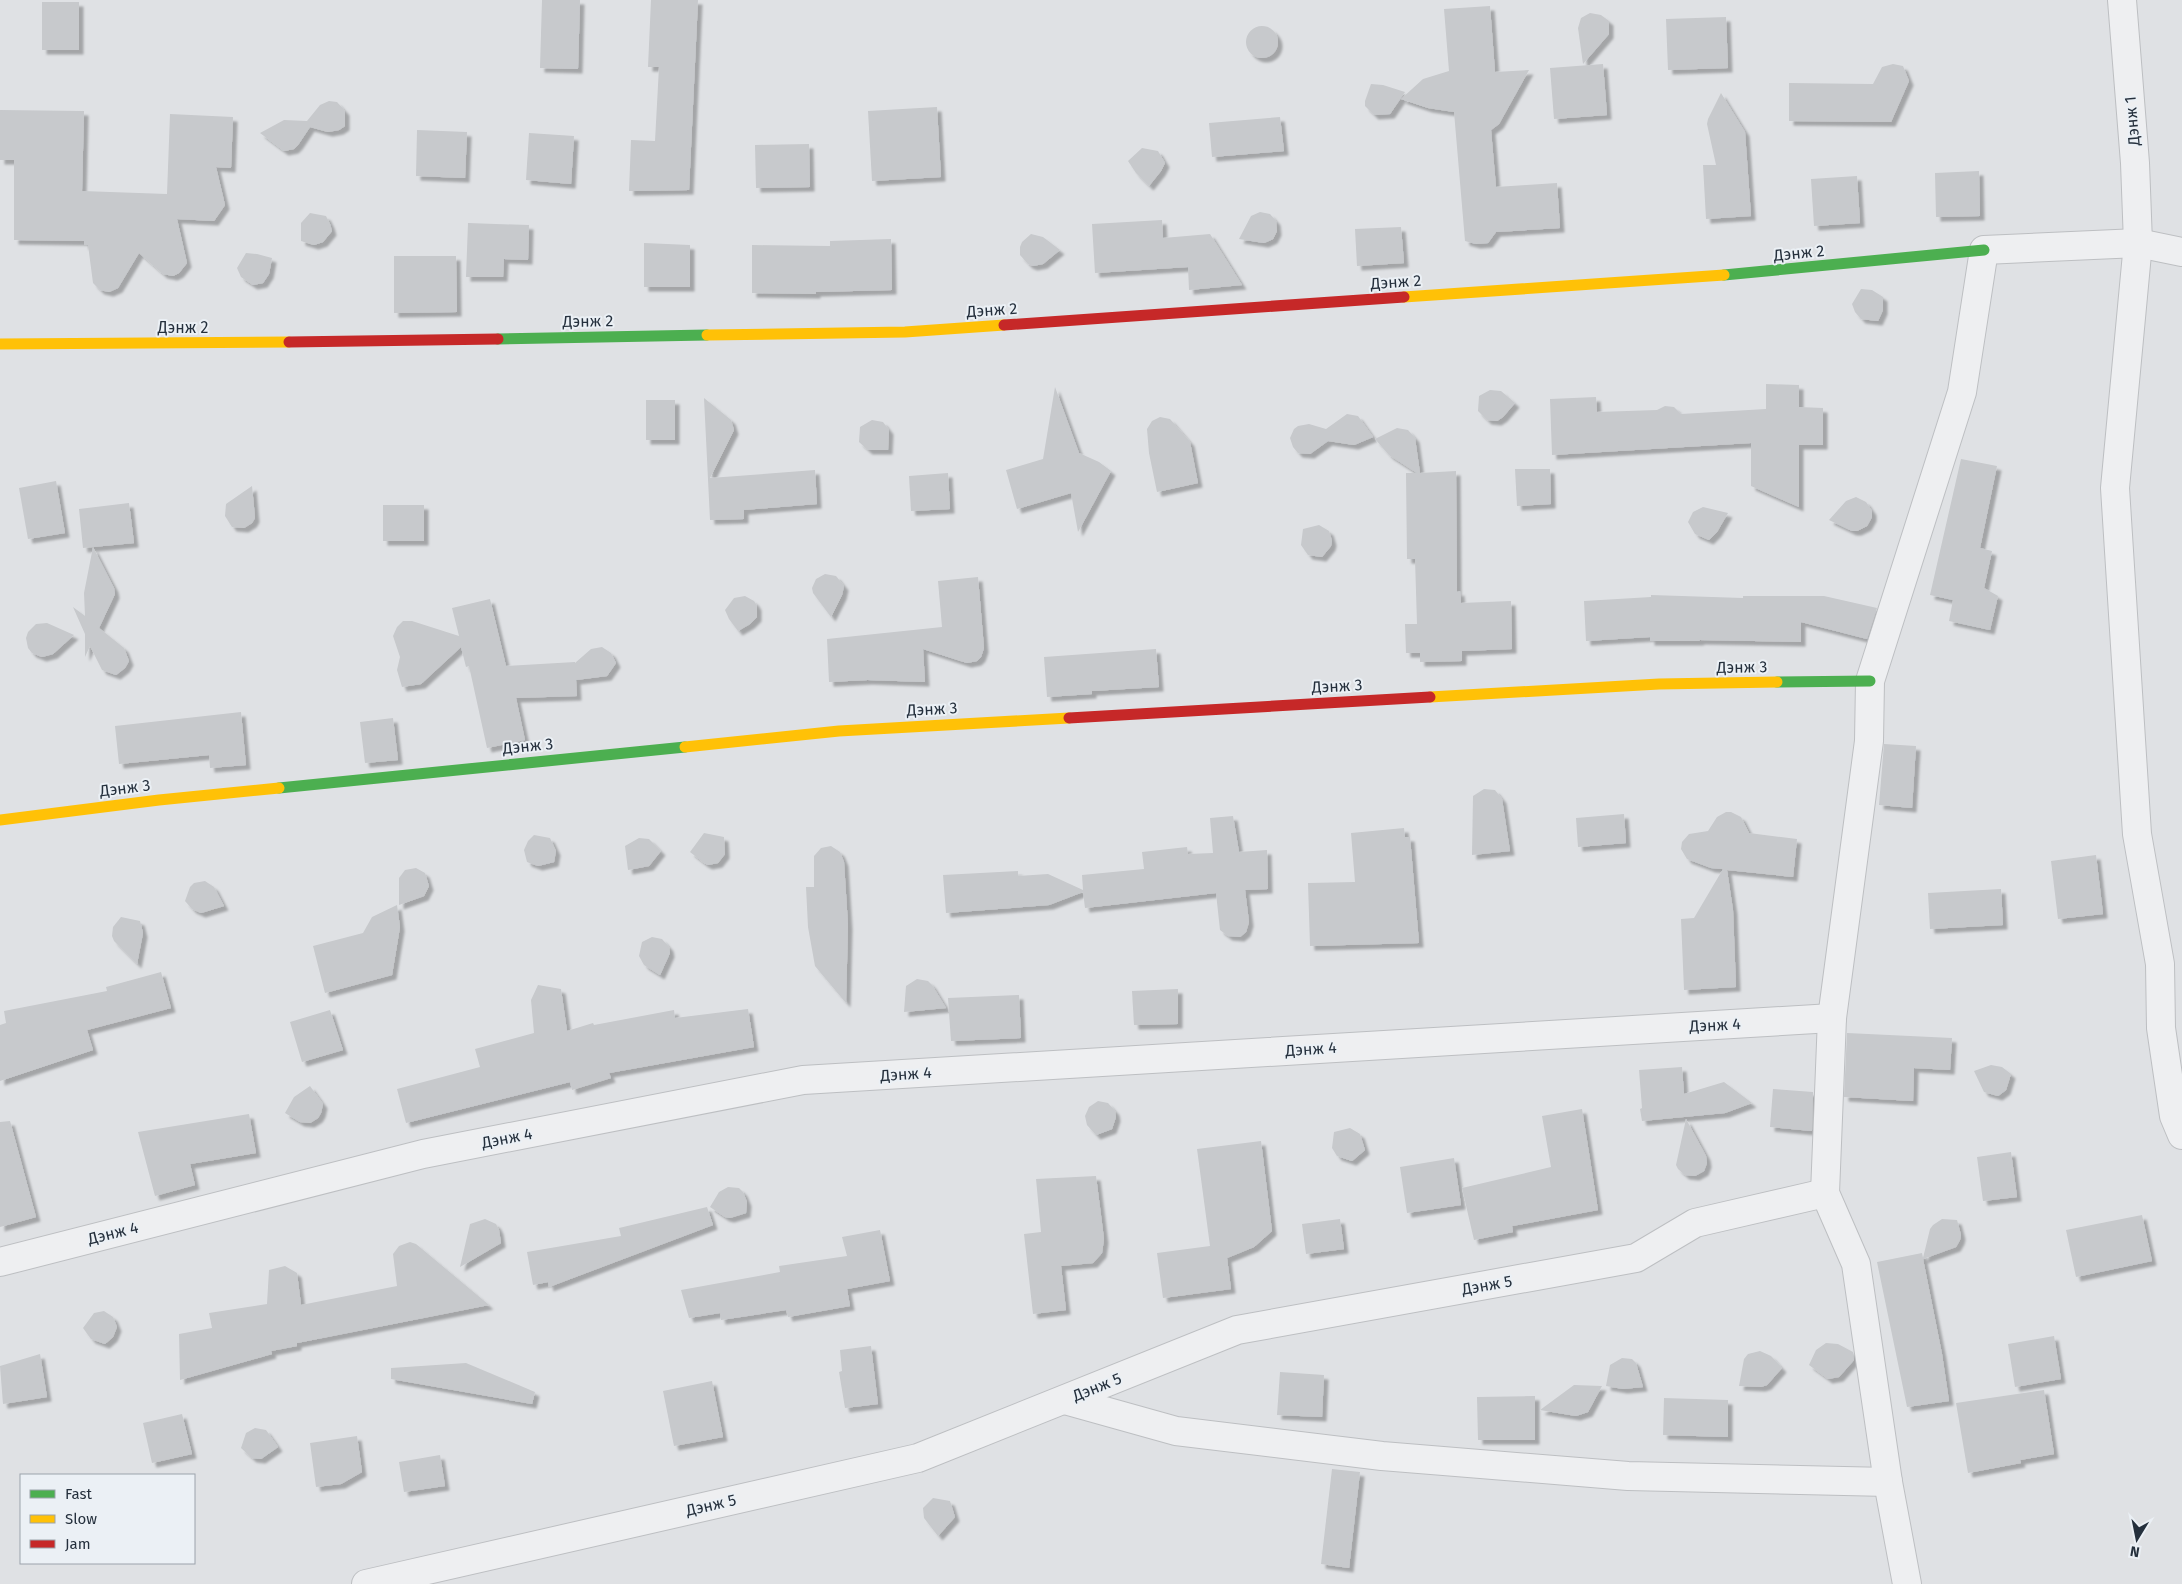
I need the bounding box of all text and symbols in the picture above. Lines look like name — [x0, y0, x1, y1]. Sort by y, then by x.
street label: Дэнж 1 — [2120, 95, 2144, 148]
street label: Дэнж 2 — [1772, 241, 1825, 265]
street label: Дэнж 2 — [1369, 271, 1422, 293]
street label: Дэнж 2 — [965, 299, 1018, 321]
street label: Дэнж 2 — [561, 311, 614, 331]
street label: Дэнж 2 — [157, 318, 208, 337]
street label: Дэнж 3 — [1715, 657, 1768, 677]
street label: Дэнж 3 — [1310, 675, 1363, 697]
street label: Дэнж 3 — [905, 698, 958, 720]
street label: Дэнж 3 — [501, 734, 554, 758]
street label: Дэнж 3 — [98, 775, 151, 801]
street label: Дэнж 4 — [1688, 1014, 1742, 1036]
street label: Дэнж 4 — [1284, 1038, 1338, 1060]
street label: Дэнж 4 — [879, 1063, 933, 1085]
street label: Дэнж 4 — [479, 1124, 534, 1152]
street label: Дэнж 4 — [85, 1217, 141, 1249]
street label: Дэнж 5 — [1459, 1271, 1514, 1299]
street label: Дэнж 5 — [1069, 1369, 1124, 1406]
legend — [20, 1474, 195, 1564]
text: Fast — [65, 1485, 92, 1503]
street label: Дэнж 5 — [683, 1490, 738, 1520]
text: Slow — [65, 1510, 97, 1528]
north arrow — [2112, 1514, 2162, 1564]
text: Jam — [65, 1535, 91, 1553]
text: N — [2129, 1542, 2141, 1560]

